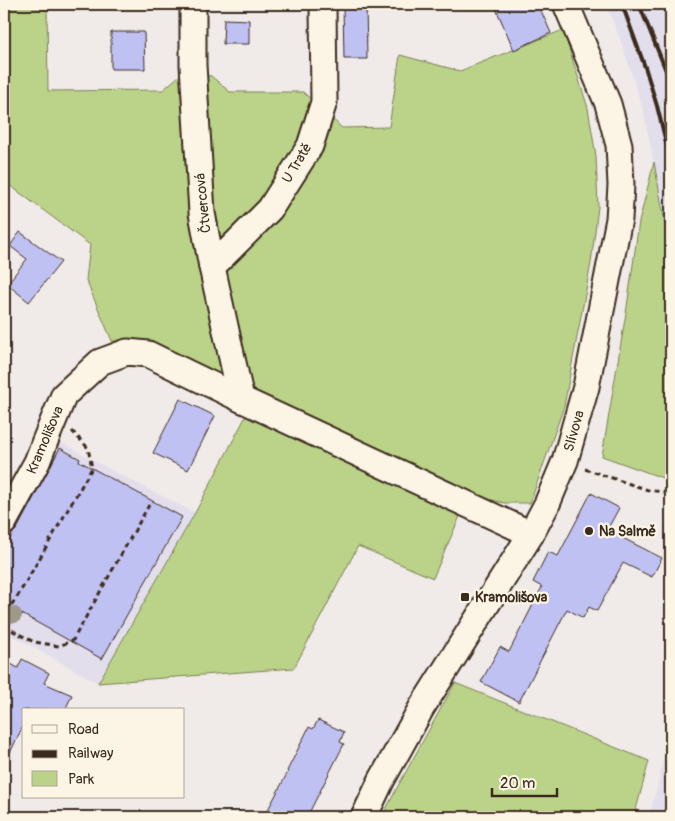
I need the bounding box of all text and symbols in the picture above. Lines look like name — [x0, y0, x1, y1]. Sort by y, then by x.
street label: U Tratě — [278, 140, 316, 186]
street label: Čtvercová — [190, 172, 215, 234]
street label: Kramolišova — [23, 403, 67, 477]
street label: Slívova — [560, 408, 588, 454]
place label: Na Salmě — [599, 523, 656, 540]
marker: Na Salmě — [583, 525, 595, 537]
place label: Kramolišova — [475, 589, 548, 606]
marker: Kramolišova — [459, 591, 471, 603]
legend — [22, 708, 185, 798]
text: Road — [68, 720, 99, 739]
text: Railway — [68, 744, 114, 763]
scale bar — [492, 766, 558, 798]
text: Park — [68, 770, 95, 789]
text: 20 m — [500, 774, 535, 793]

